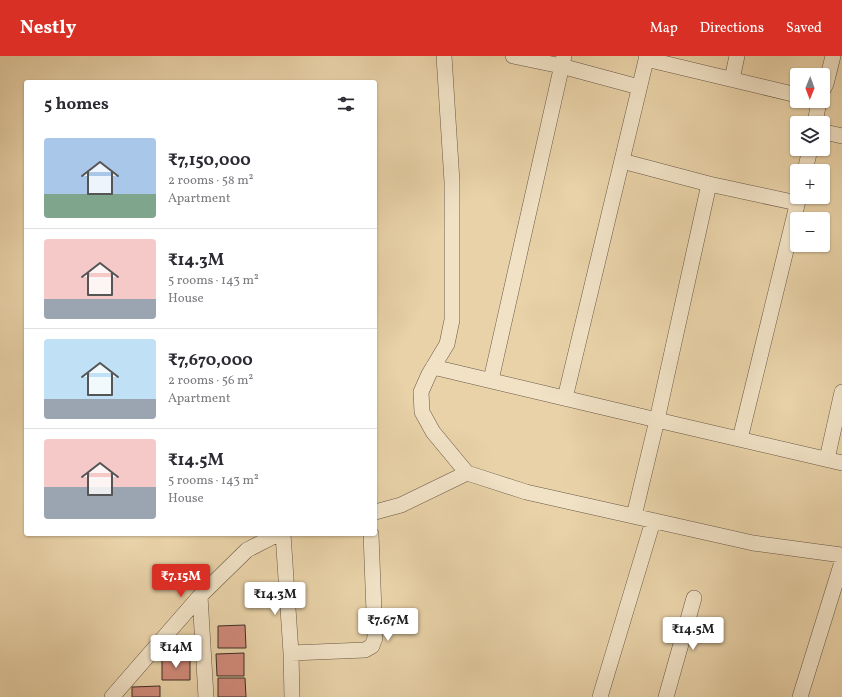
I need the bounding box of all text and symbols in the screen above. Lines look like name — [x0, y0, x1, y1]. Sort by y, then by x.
text: Nestly — [20, 15, 76, 41]
text: Map — [650, 19, 678, 38]
text: Directions — [700, 19, 764, 38]
text: Saved — [786, 19, 822, 38]
north arrow — [790, 68, 830, 108]
map controls — [790, 68, 830, 252]
text: 5 homes — [44, 93, 109, 116]
icon: filters — [335, 93, 357, 115]
button: layers — [790, 116, 830, 156]
text: ₹7,150,000 — [168, 149, 251, 172]
icon: home — [76, 154, 124, 202]
button: + — [790, 164, 830, 204]
text: 2 rooms · 58 m² — [168, 172, 253, 190]
text: Apartment — [168, 190, 231, 208]
button: − — [790, 212, 830, 252]
text: ₹14.3M — [168, 249, 224, 272]
icon: home — [76, 255, 124, 303]
text: 5 rooms · 143 m² — [168, 272, 259, 290]
text: House — [168, 290, 204, 308]
text: ₹7,670,000 — [168, 349, 253, 372]
icon: home — [76, 355, 124, 403]
text: 2 rooms · 56 m² — [168, 372, 253, 390]
text: Apartment — [168, 390, 231, 408]
text: ₹14.5M — [168, 449, 224, 472]
icon: home — [76, 455, 124, 503]
text: 5 rooms · 143 m² — [168, 472, 259, 490]
text: House — [168, 490, 204, 508]
pin: ₹7.15M — [148, 564, 214, 598]
text: ₹7.15M — [161, 568, 201, 586]
pin: ₹14.3M — [242, 582, 308, 616]
text: ₹14.3M — [254, 586, 296, 604]
pin: ₹7.67M — [355, 608, 421, 642]
text: ₹7.67M — [367, 612, 409, 630]
pin: ₹14.5M — [660, 617, 726, 651]
text: ₹14.5M — [672, 621, 714, 639]
pin: ₹14M — [152, 635, 200, 669]
text: ₹14M — [160, 639, 192, 657]

